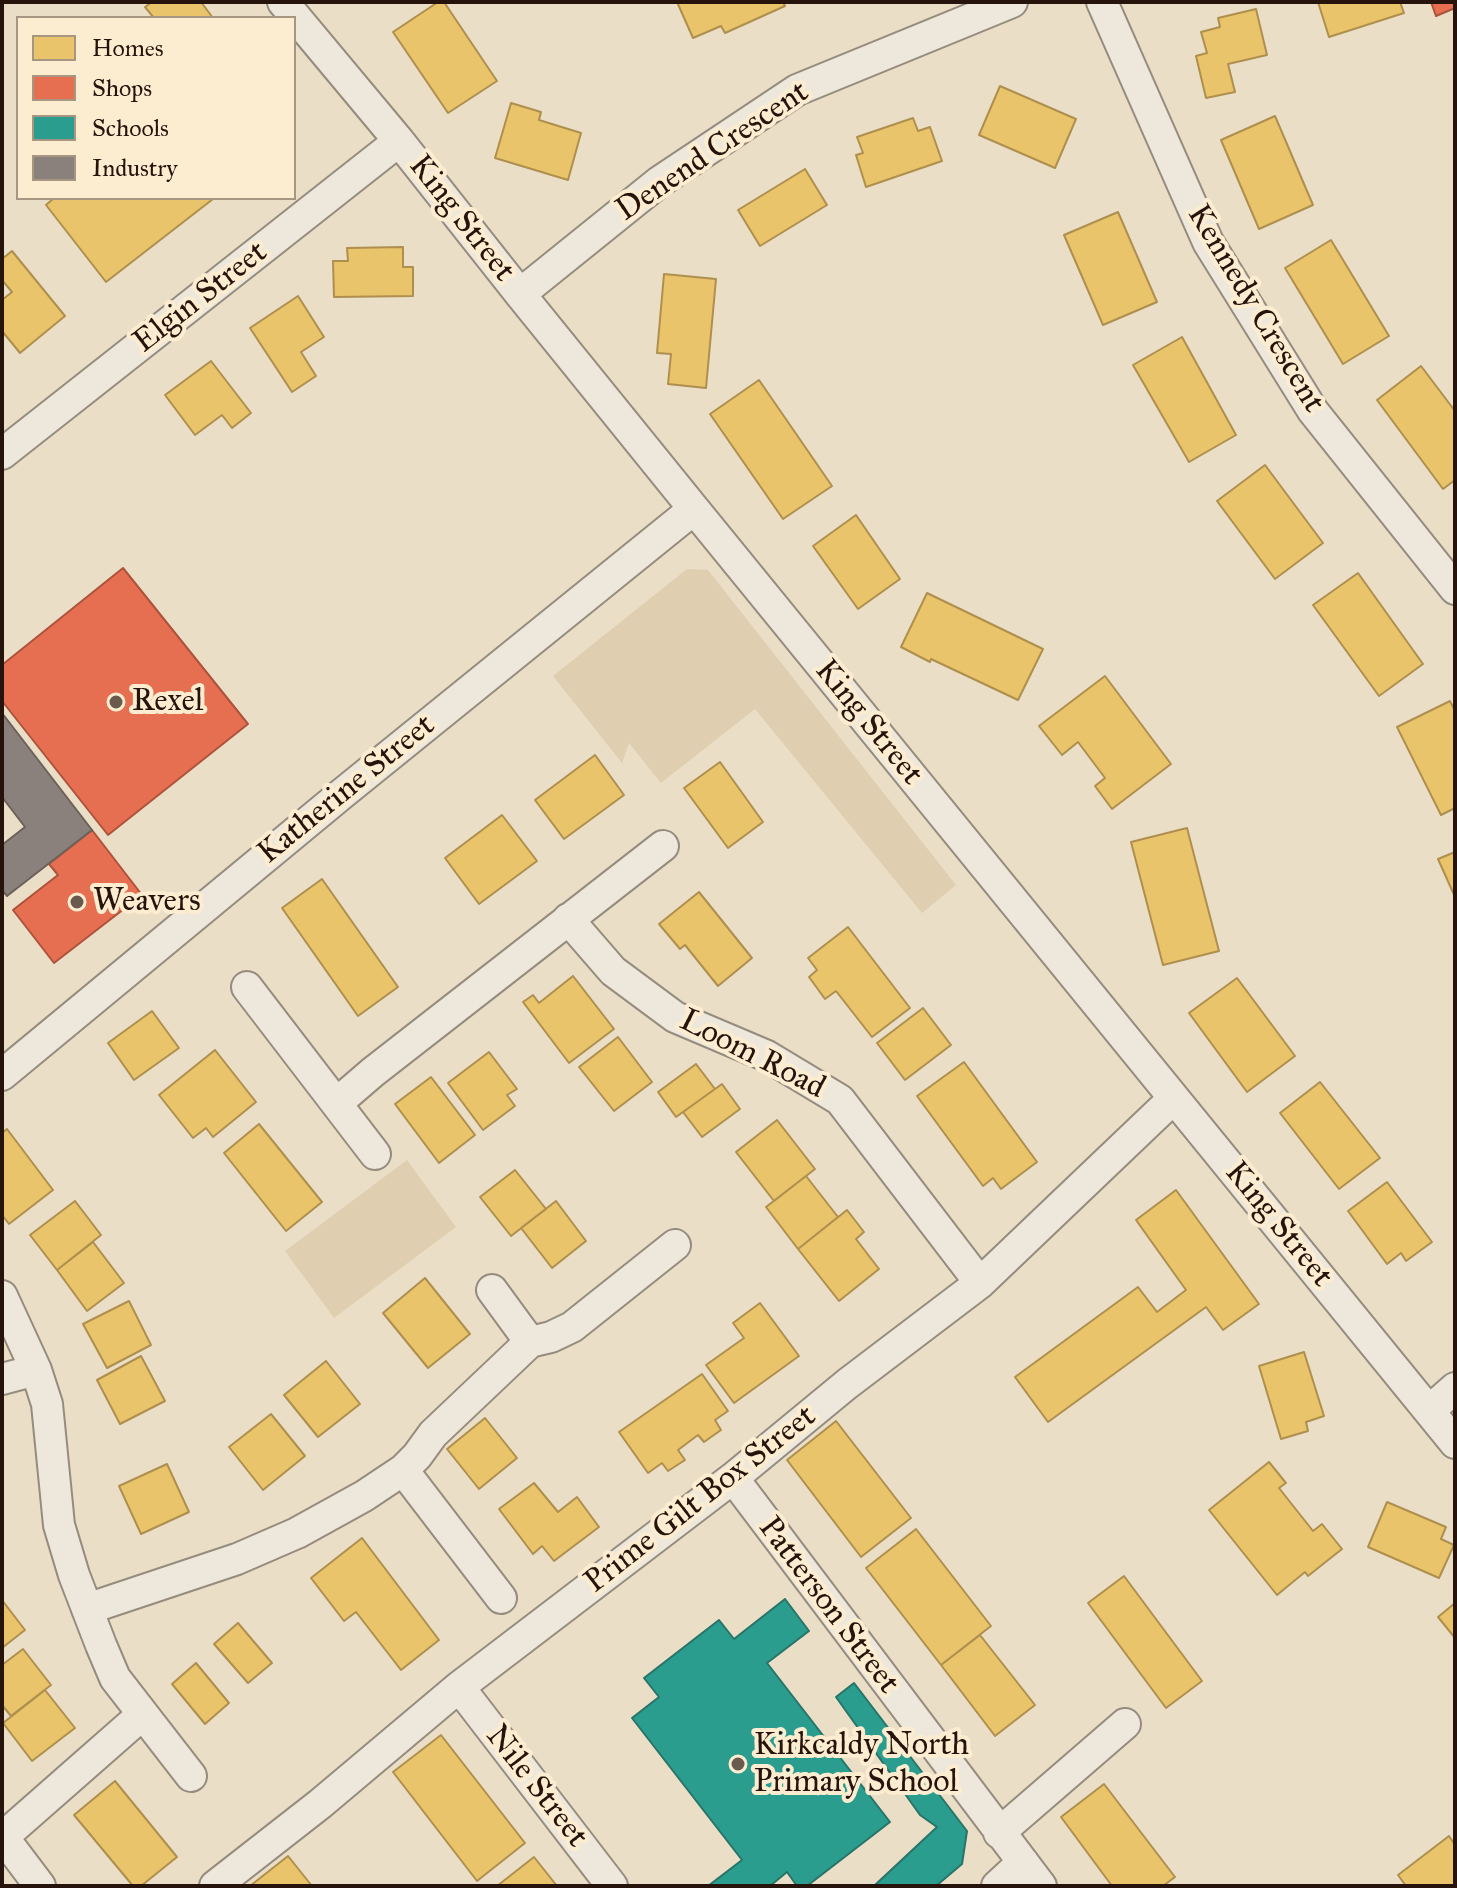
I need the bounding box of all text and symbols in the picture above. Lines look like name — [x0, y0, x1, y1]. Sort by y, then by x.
legend — [16, 16, 296, 200]
text: Homes — [92, 33, 164, 63]
text: Shops — [92, 73, 152, 103]
street label: Denend Crescent — [610, 74, 816, 230]
text: Schools — [92, 113, 169, 143]
street label: King Street — [400, 148, 522, 290]
text: Industry — [92, 153, 178, 183]
street label: Kennedy Crescent — [1178, 198, 1332, 420]
street label: Elgin Street — [127, 234, 275, 362]
street label: King Street — [806, 653, 930, 793]
place label: Rexel — [132, 683, 203, 721]
marker: Rexel — [107, 693, 125, 711]
street label: Katherine Street — [251, 707, 443, 873]
place label: Weavers — [93, 883, 201, 921]
marker: Weavers — [68, 893, 86, 911]
street label: Loom Road — [673, 1002, 831, 1108]
street label: King Street — [1216, 1155, 1340, 1295]
street label: Prime Gilt Box Street — [578, 1398, 824, 1602]
street label: Patterson Street — [749, 1510, 907, 1702]
street label: Nile Street — [477, 1718, 595, 1856]
place label: Kirkcaldy North Primary School — [754, 1727, 969, 1802]
marker: Kirkcaldy North Primary School — [729, 1755, 747, 1773]

